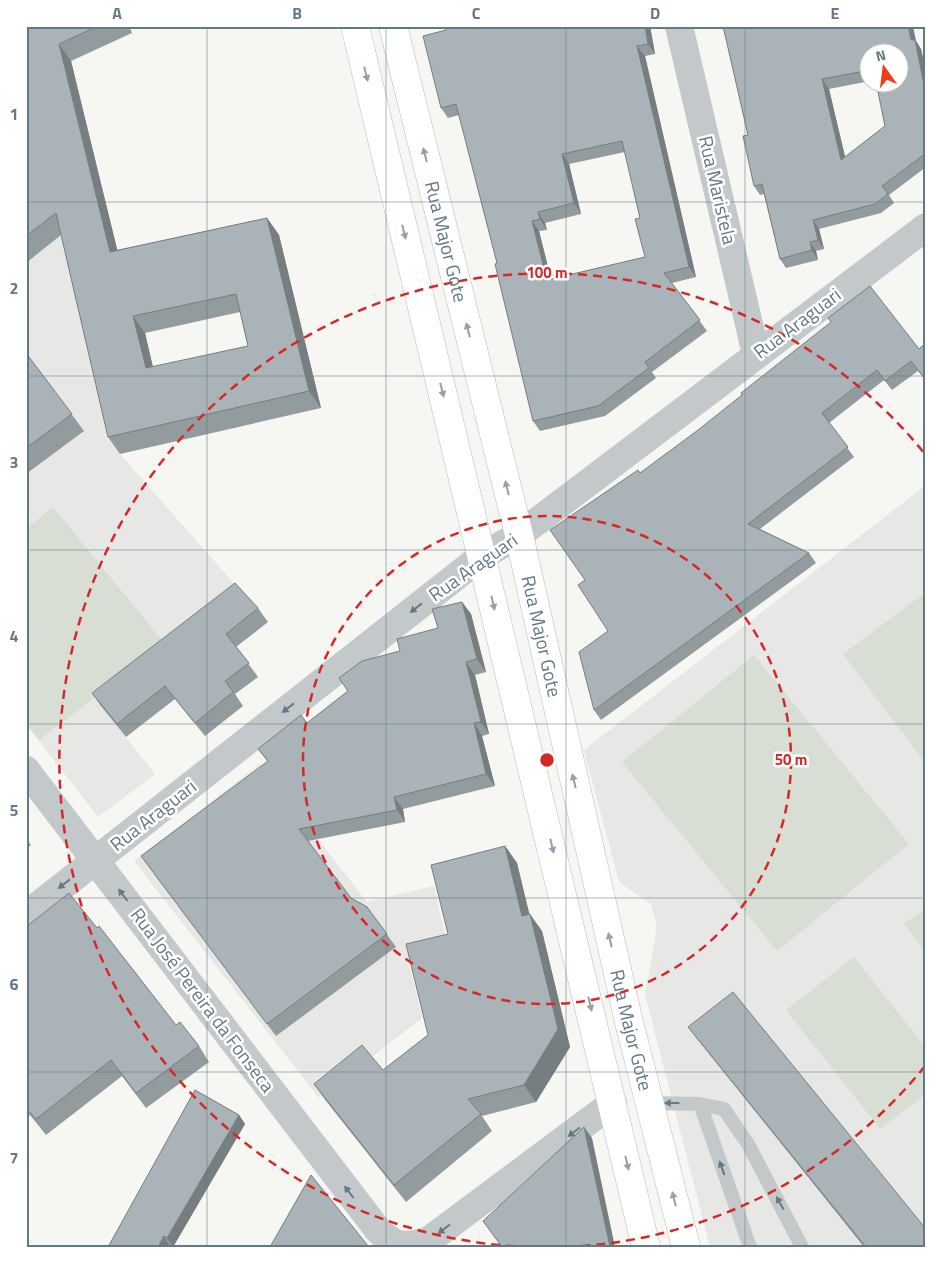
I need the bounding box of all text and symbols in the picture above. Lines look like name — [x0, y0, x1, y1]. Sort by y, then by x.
text: A — [112, 1, 122, 25]
text: B — [292, 1, 302, 25]
text: C — [472, 1, 481, 25]
text: D — [650, 1, 660, 25]
text: E — [831, 1, 840, 25]
north arrow — [860, 42, 910, 92]
text: N — [873, 44, 888, 66]
one-way arrow — [362, 66, 370, 81]
text: 1 — [10, 102, 18, 126]
street label: Rua Maristela — [692, 133, 745, 248]
one-way arrow — [420, 148, 428, 163]
street label: Rua Major Gote — [418, 178, 476, 305]
one-way arrow — [400, 224, 408, 239]
text: 100 m — [526, 261, 568, 284]
text: 2 — [10, 276, 18, 300]
street label: Rua Araguari — [747, 280, 847, 365]
one-way arrow — [464, 323, 472, 338]
one-way arrow — [438, 382, 446, 397]
text: 3 — [10, 450, 18, 474]
one-way arrow — [503, 480, 511, 495]
street label: Rua Araguari — [422, 525, 523, 608]
street label: Rua Major Gote — [515, 572, 570, 700]
one-way arrow — [489, 596, 497, 611]
one-way arrow — [410, 602, 423, 613]
text: 4 — [10, 624, 19, 648]
one-way arrow — [282, 703, 295, 714]
text: 50 m — [775, 748, 807, 771]
centre of rings — [538, 751, 556, 769]
street label: Rua Araguari — [103, 771, 202, 858]
one-way arrow — [570, 773, 578, 789]
text: 5 — [10, 798, 19, 822]
one-way arrow — [548, 839, 556, 854]
one-way arrow — [58, 879, 71, 890]
one-way arrow — [118, 888, 128, 902]
street label: Rua José Pereira da Fonseca — [124, 901, 283, 1098]
one-way arrow — [606, 932, 614, 947]
street label: Rua Major Gote — [603, 966, 661, 1094]
text: 6 — [10, 972, 19, 996]
one-way arrow — [586, 997, 594, 1012]
one-way arrow — [663, 1099, 679, 1107]
one-way arrow — [567, 1127, 581, 1137]
text: 7 — [10, 1146, 18, 1170]
one-way arrow — [623, 1155, 631, 1170]
one-way arrow — [718, 1160, 725, 1175]
one-way arrow — [343, 1186, 354, 1199]
one-way arrow — [670, 1192, 678, 1207]
one-way arrow — [776, 1196, 784, 1210]
one-way arrow — [437, 1224, 451, 1234]

